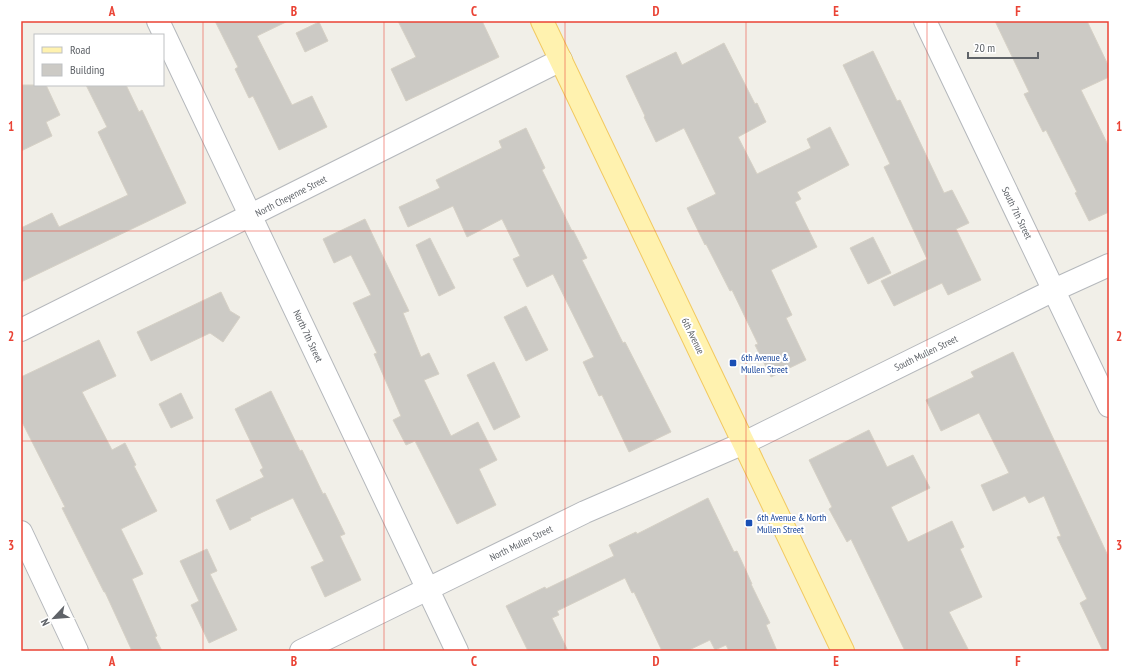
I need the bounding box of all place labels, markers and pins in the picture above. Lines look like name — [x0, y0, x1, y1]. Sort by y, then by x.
place label: 6th Avenue & Mullen Street — [741, 351, 788, 376]
marker: 6th Avenue & Mullen Street — [728, 358, 738, 368]
place label: 6th Avenue & North Mullen Street — [757, 511, 826, 536]
marker: 6th Avenue & North Mullen Street — [744, 518, 754, 528]

